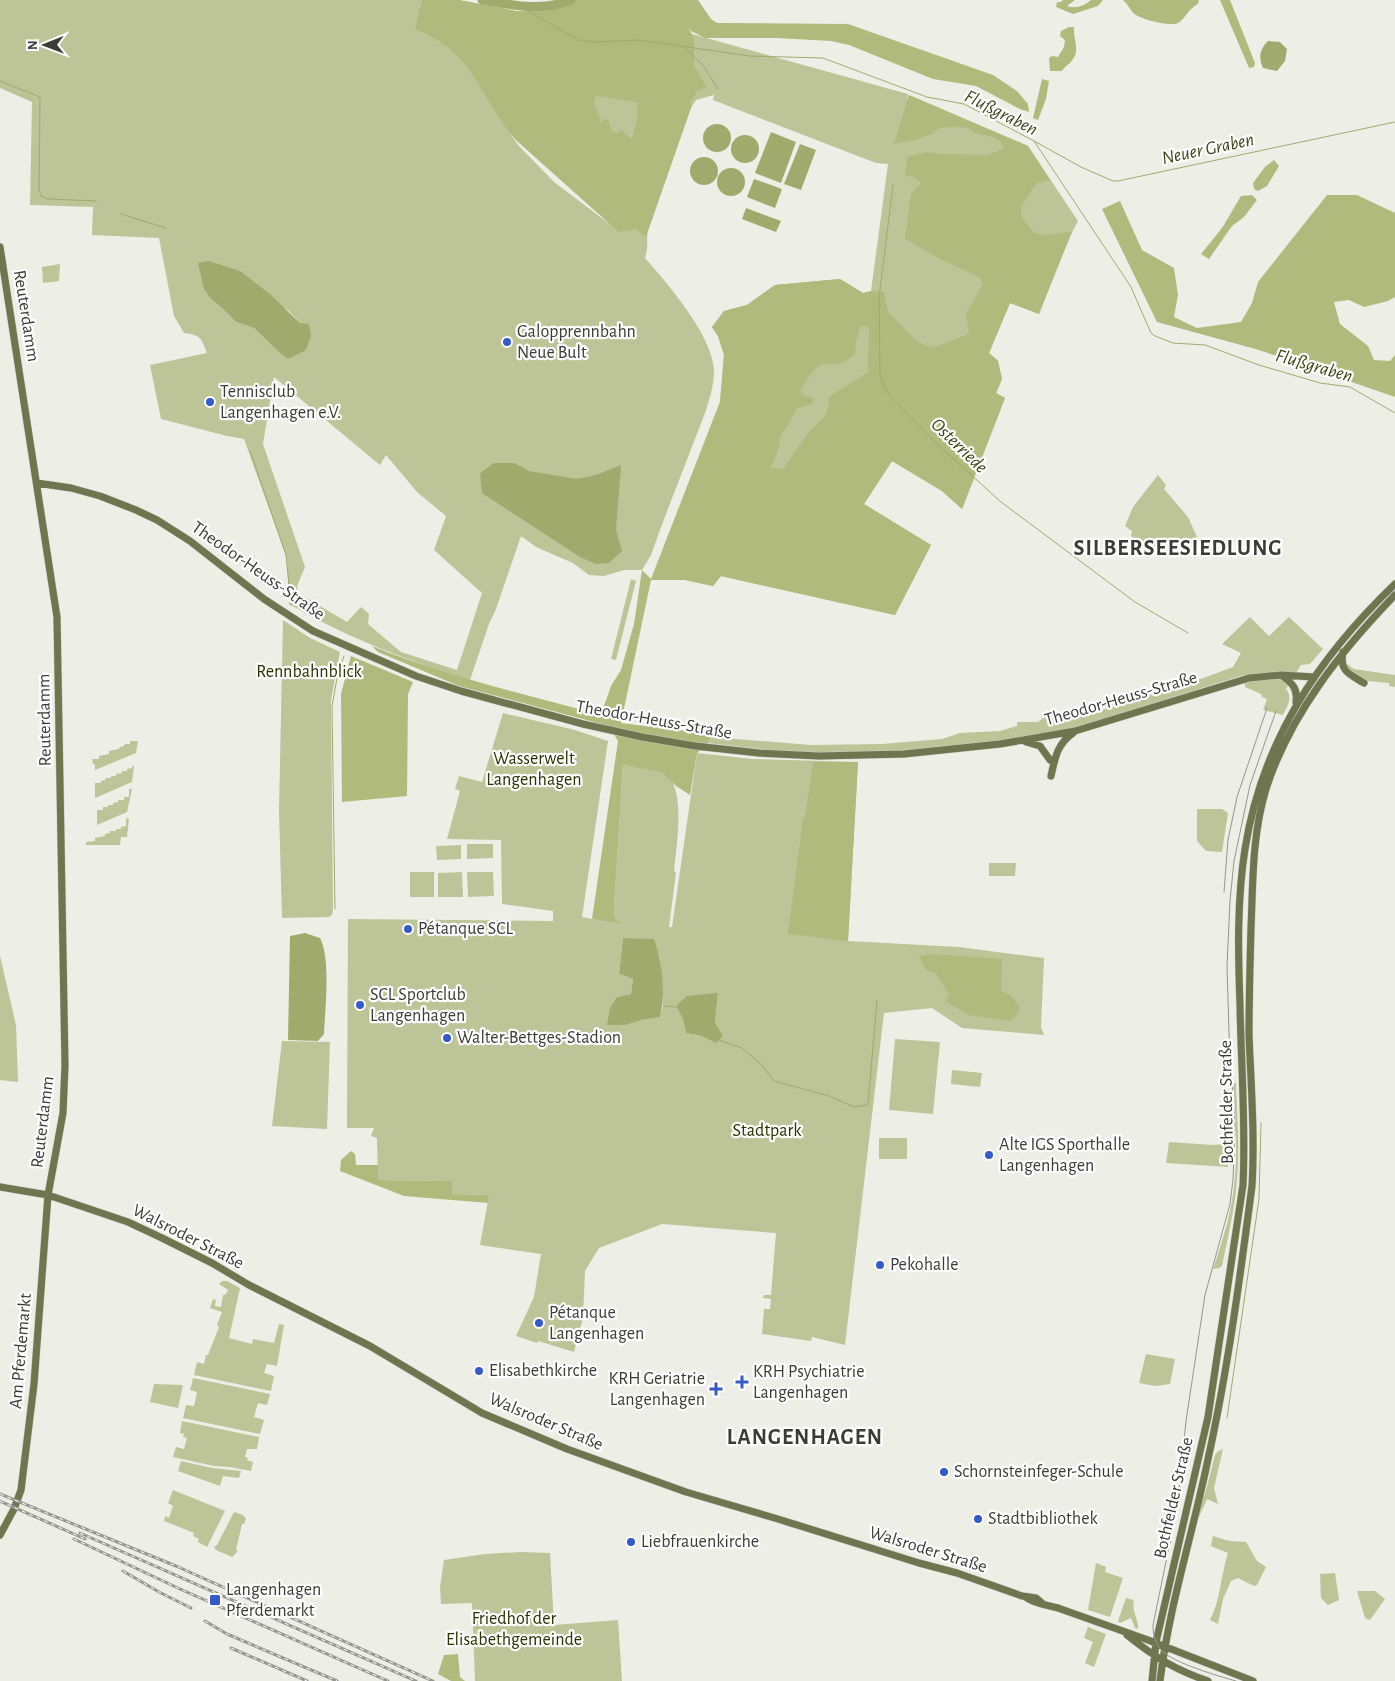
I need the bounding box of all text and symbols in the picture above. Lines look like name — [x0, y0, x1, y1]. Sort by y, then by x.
north arrow — [20, 20, 70, 70]
text: N — [26, 40, 40, 50]
water label: Flußgraben — [961, 87, 1041, 139]
water label: Neuer Graben — [1160, 130, 1256, 168]
street label: Reuterdamm — [10, 269, 42, 363]
place label: Galopprennbahn Neue Bult — [517, 323, 636, 362]
marker: Galopprennbahn Neue Bult — [501, 336, 513, 348]
water label: Flußgraben — [1273, 346, 1355, 386]
place label: Tennisclub Langenhagen e.V. — [220, 383, 341, 422]
marker: Tennisclub Langenhagen e.V. — [204, 396, 216, 408]
water label: Osterriede — [927, 415, 991, 477]
street label: Theodor-Heuss-Straße — [188, 518, 328, 624]
district label: SILBERSEESIEDLUNG — [1074, 537, 1282, 559]
park label: Rennbahnblick — [256, 663, 362, 681]
street label: Theodor-Heuss-Straße — [1043, 669, 1199, 729]
street label: Reuterdamm — [35, 674, 55, 766]
street label: Theodor-Heuss-Straße — [575, 697, 733, 743]
park label: Wasserwelt Langenhagen — [486, 750, 582, 789]
place label: Pétanque SCL — [418, 920, 514, 938]
marker: Pétanque SCL — [402, 923, 414, 935]
place label: SCL Sportclub Langenhagen — [370, 986, 466, 1025]
marker: SCL Sportclub Langenhagen — [354, 999, 366, 1011]
place label: Walter-Bettges-Stadion — [457, 1029, 621, 1047]
marker: Walter-Bettges-Stadion — [441, 1032, 453, 1044]
street label: Bothfelder Straße — [1217, 1040, 1237, 1164]
street label: Reuterdamm — [28, 1075, 58, 1169]
park label: Stadtpark — [733, 1122, 802, 1140]
place label: Alte IGS Sporthalle Langenhagen — [999, 1136, 1130, 1175]
marker: Alte IGS Sporthalle Langenhagen — [983, 1149, 995, 1161]
street label: Walsroder Straße — [130, 1201, 246, 1273]
place label: Pekohalle — [890, 1256, 959, 1274]
marker: Pekohalle — [874, 1259, 886, 1271]
street label: Am Pferdemarkt — [7, 1292, 35, 1410]
place label: Pétanque Langenhagen — [549, 1304, 644, 1343]
marker: Pétanque Langenhagen — [533, 1317, 545, 1329]
place label: Elisabethkirche — [489, 1362, 597, 1380]
place label: KRH Psychiatrie Langenhagen — [753, 1363, 864, 1402]
marker: Elisabethkirche — [473, 1365, 485, 1377]
place label: KRH Geriatrie Langenhagen — [608, 1370, 705, 1409]
marker: KRH Psychiatrie Langenhagen — [735, 1375, 749, 1389]
marker: KRH Geriatrie Langenhagen — [709, 1382, 723, 1396]
street label: Walsroder Straße — [486, 1390, 606, 1454]
district label: LANGENHAGEN — [727, 1426, 883, 1448]
street label: Bothfelder Straße — [1151, 1436, 1197, 1560]
place label: Schornsteinfeger-Schule — [954, 1463, 1124, 1481]
marker: Schornsteinfeger-Schule — [938, 1466, 950, 1478]
place label: Stadtbibliothek — [988, 1510, 1099, 1528]
marker: Stadtbibliothek — [972, 1513, 984, 1525]
street label: Walsroder Straße — [867, 1524, 989, 1576]
place label: Liebfrauenkirche — [641, 1533, 759, 1551]
marker: Liebfrauenkirche — [625, 1536, 637, 1548]
place label: Langenhagen Pferdemarkt — [226, 1581, 321, 1620]
marker: Langenhagen Pferdemarkt — [208, 1593, 222, 1607]
park label: Friedhof der Elisabethgemeinde — [446, 1610, 582, 1649]

